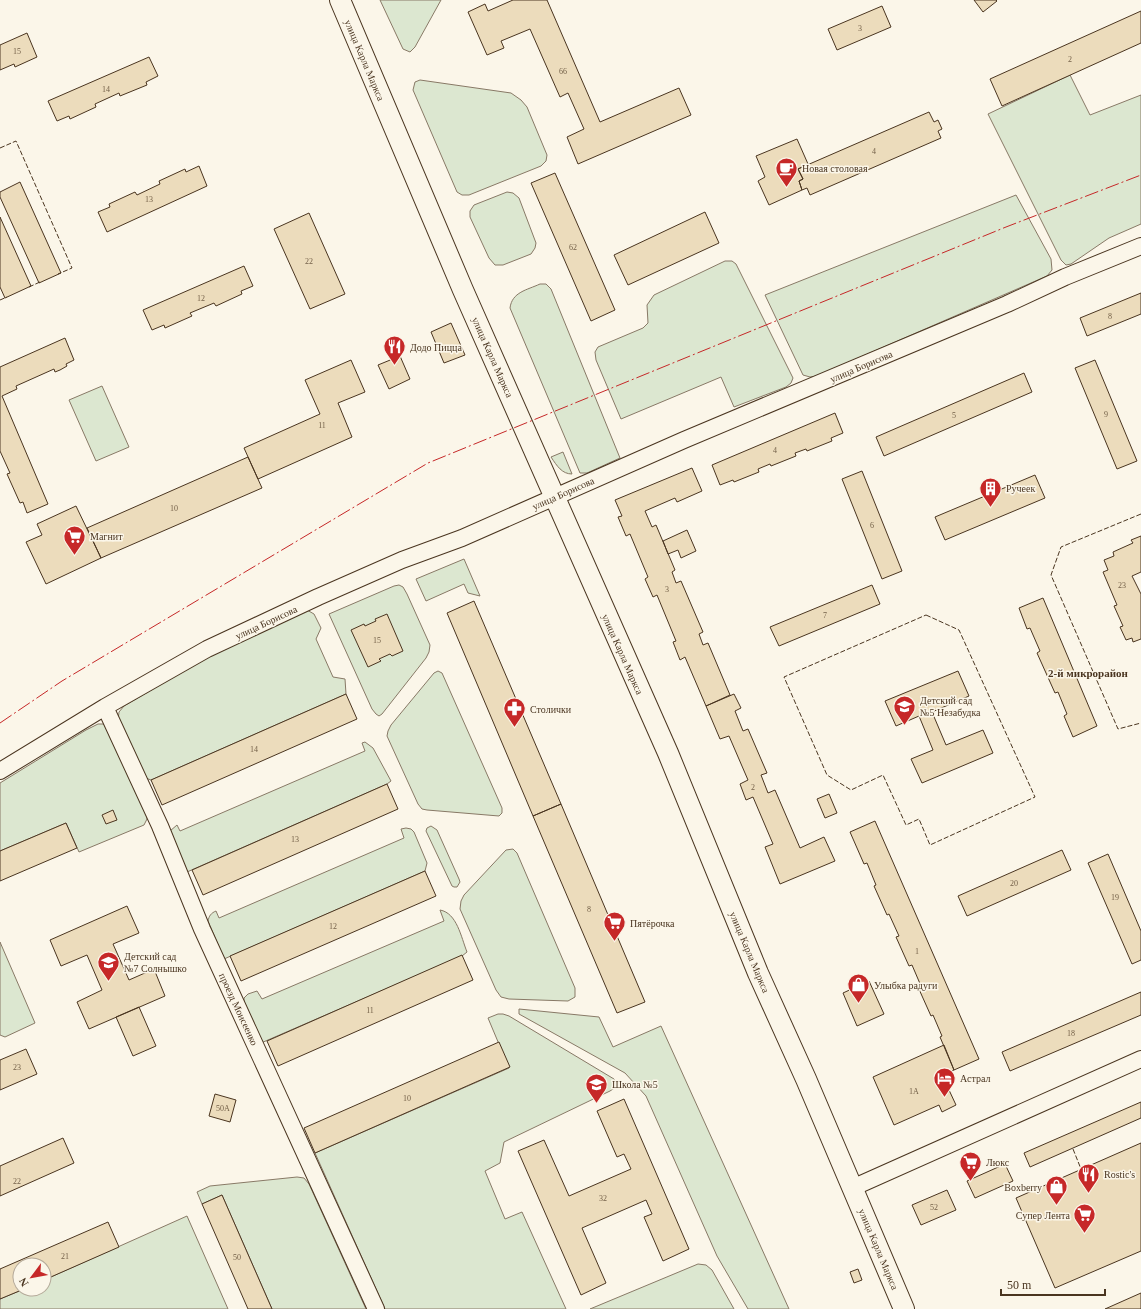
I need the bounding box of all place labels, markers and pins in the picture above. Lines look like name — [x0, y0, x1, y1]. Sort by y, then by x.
cafe icon: Новая столовая — [774, 155, 800, 188]
place label: Новая столовая — [802, 163, 868, 174]
restaurant icon: Додо Пицца — [382, 334, 408, 367]
place label: Додо Пицца — [410, 342, 462, 353]
building icon: Ручеек — [977, 475, 1003, 508]
place label: Ручеек — [1006, 483, 1035, 494]
supermarket icon: Магнит — [61, 523, 87, 556]
place label: Магнит — [90, 531, 123, 542]
school or university icon: Детский сад №5 Незабудка — [891, 693, 917, 726]
place label: Детский сад №5 Незабудка — [920, 695, 981, 718]
pharmacy icon: Столички — [502, 696, 528, 729]
place label: Столички — [530, 704, 572, 715]
supermarket icon: Пятёрочка — [602, 910, 628, 943]
place label: Пятёрочка — [630, 918, 675, 929]
school or university icon: Детский сад №7 Солнышко — [96, 949, 122, 982]
place label: Детский сад №7 Солнышко — [124, 951, 187, 974]
shop icon: Улыбка радуги — [846, 972, 872, 1005]
place label: Улыбка радуги — [874, 980, 938, 991]
hotel icon: Астрал — [932, 1065, 958, 1098]
school or university icon: Школа №5 — [583, 1071, 609, 1104]
place label: Астрал — [960, 1073, 990, 1084]
place label: Школа №5 — [612, 1079, 658, 1090]
supermarket icon: Люкс — [957, 1149, 983, 1182]
place label: Люкс — [986, 1157, 1010, 1168]
restaurant icon: Rostic's — [1075, 1161, 1101, 1194]
place label: Rostic's — [1104, 1169, 1135, 1180]
shop icon: Boxberry — [1044, 1174, 1070, 1207]
place label: Boxberry — [1004, 1182, 1042, 1193]
supermarket icon: Супер Лента — [1072, 1202, 1098, 1235]
place label: Супер Лента — [1016, 1210, 1071, 1221]

